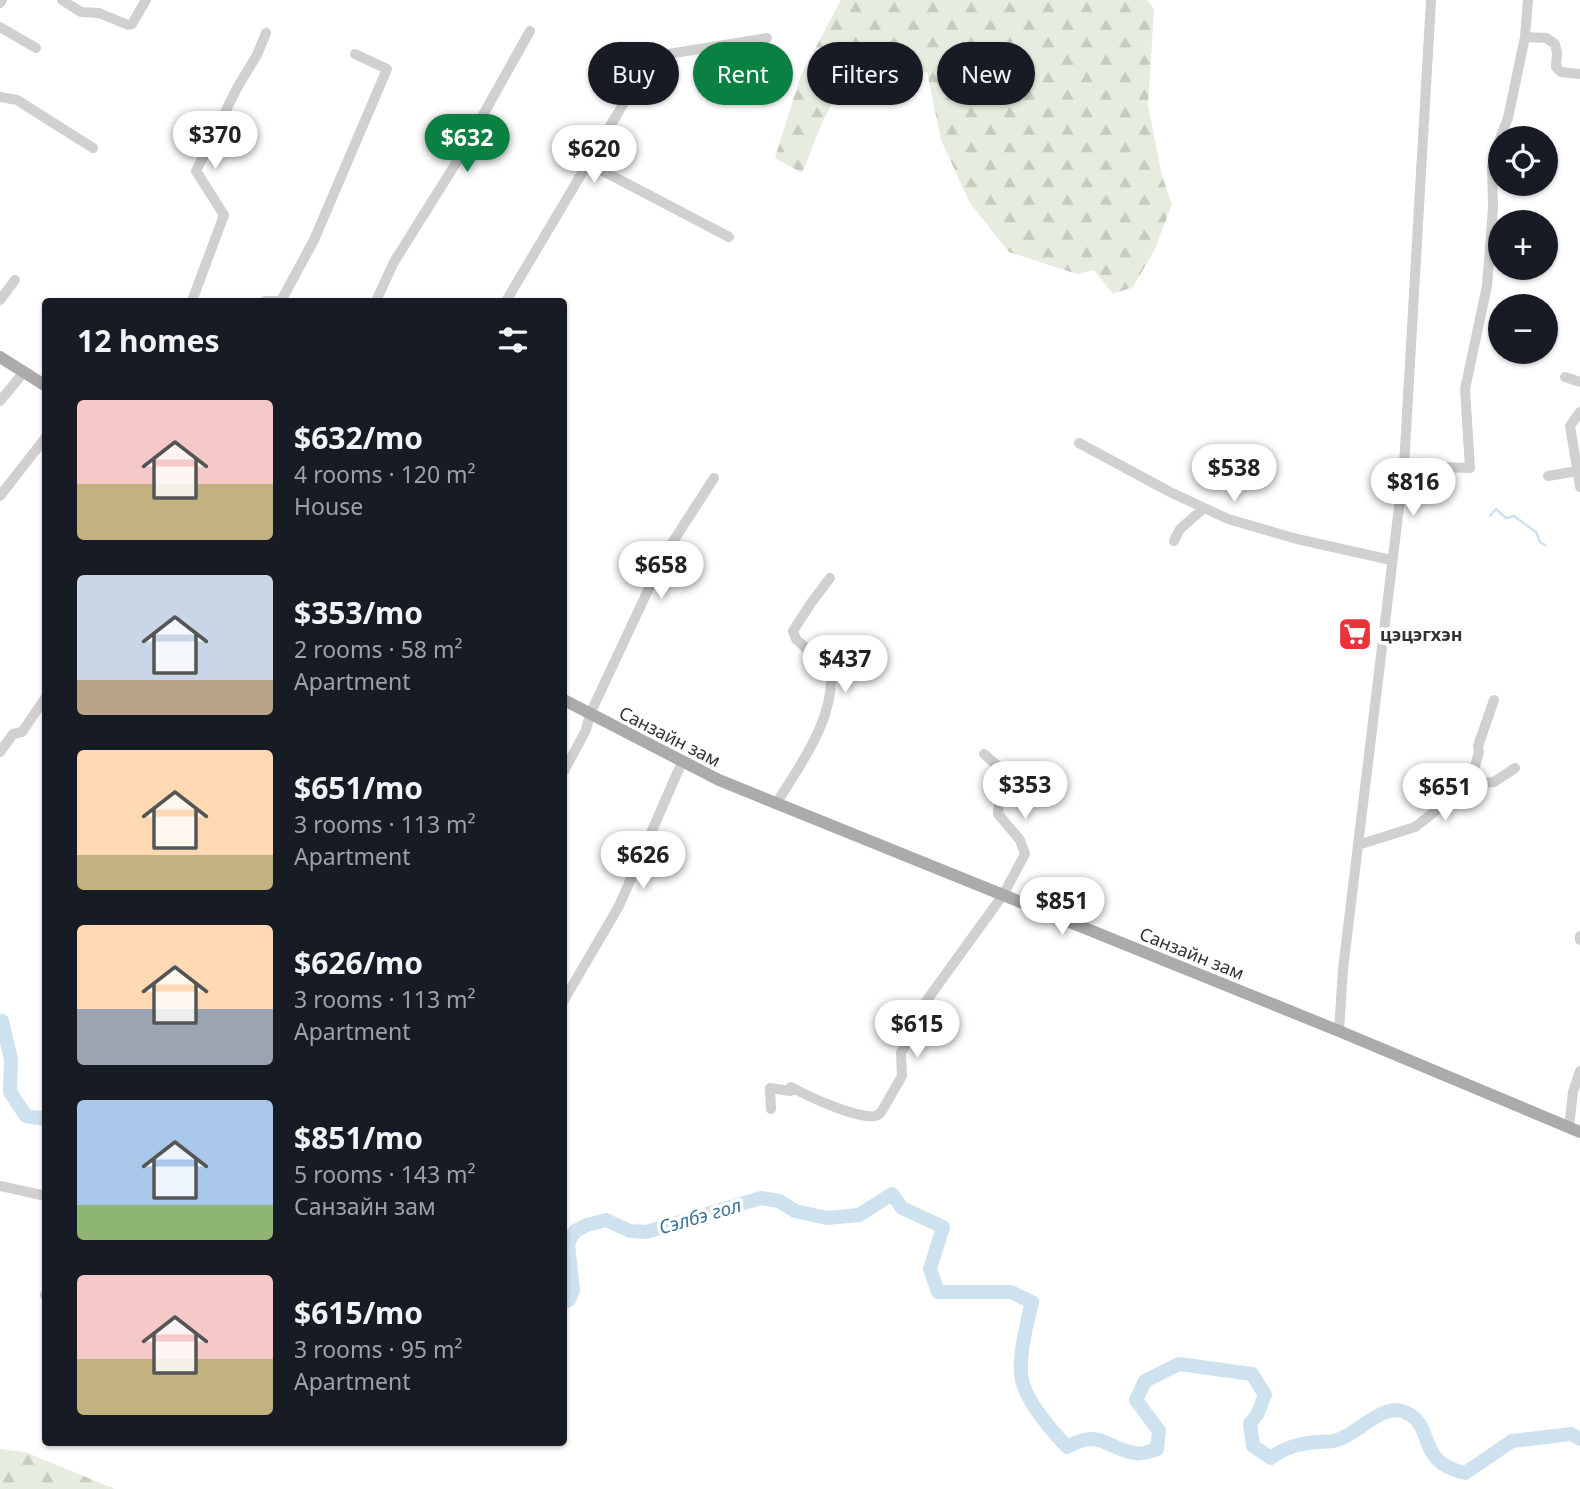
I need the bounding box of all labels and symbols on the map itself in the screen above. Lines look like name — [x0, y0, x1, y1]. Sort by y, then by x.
pin: $370 — [174, 111, 256, 171]
pin: $632 — [426, 114, 508, 174]
pin: $620 — [553, 125, 635, 185]
pin: $538 — [1193, 444, 1275, 504]
pin: $816 — [1372, 458, 1454, 518]
pin: $658 — [620, 542, 702, 601]
supermarket icon: цэцэгхэн — [1336, 615, 1374, 653]
place label: цэцэгхэн — [1380, 622, 1462, 646]
pin: $437 — [804, 636, 886, 695]
street label: Санзайн зам — [615, 700, 725, 772]
pin: $353 — [984, 762, 1066, 821]
pin: $651 — [1404, 764, 1486, 823]
pin: $626 — [602, 832, 684, 891]
pin: $851 — [1021, 878, 1103, 937]
street label: Санзайн зам — [1136, 921, 1248, 985]
pin: $615 — [876, 1000, 958, 1060]
water label: Сэлбэ гол — [656, 1192, 745, 1240]

